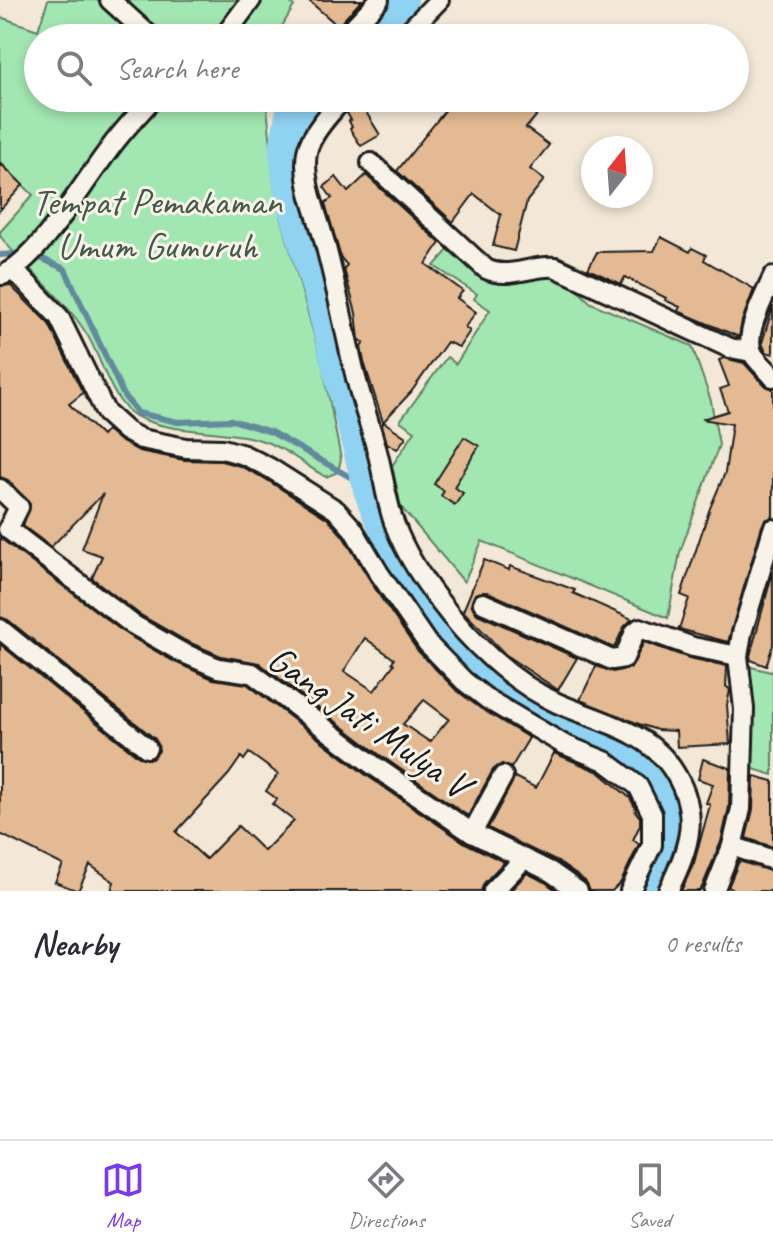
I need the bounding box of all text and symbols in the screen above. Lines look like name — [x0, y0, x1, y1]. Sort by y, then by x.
search box — [24, 24, 749, 112]
icon: search — [52, 46, 96, 90]
text: Search here — [116, 49, 238, 87]
north arrow — [581, 136, 653, 208]
park label: Tempat Pemakaman Umum Gumuruh — [32, 178, 284, 269]
street label: Gang Jati Mulya V — [259, 635, 484, 812]
text: Nearby — [32, 922, 118, 965]
text: 0 results — [665, 927, 741, 960]
tab: Map — [101, 1158, 145, 1234]
tab: Directions — [348, 1158, 425, 1234]
tab: Saved — [628, 1158, 672, 1234]

